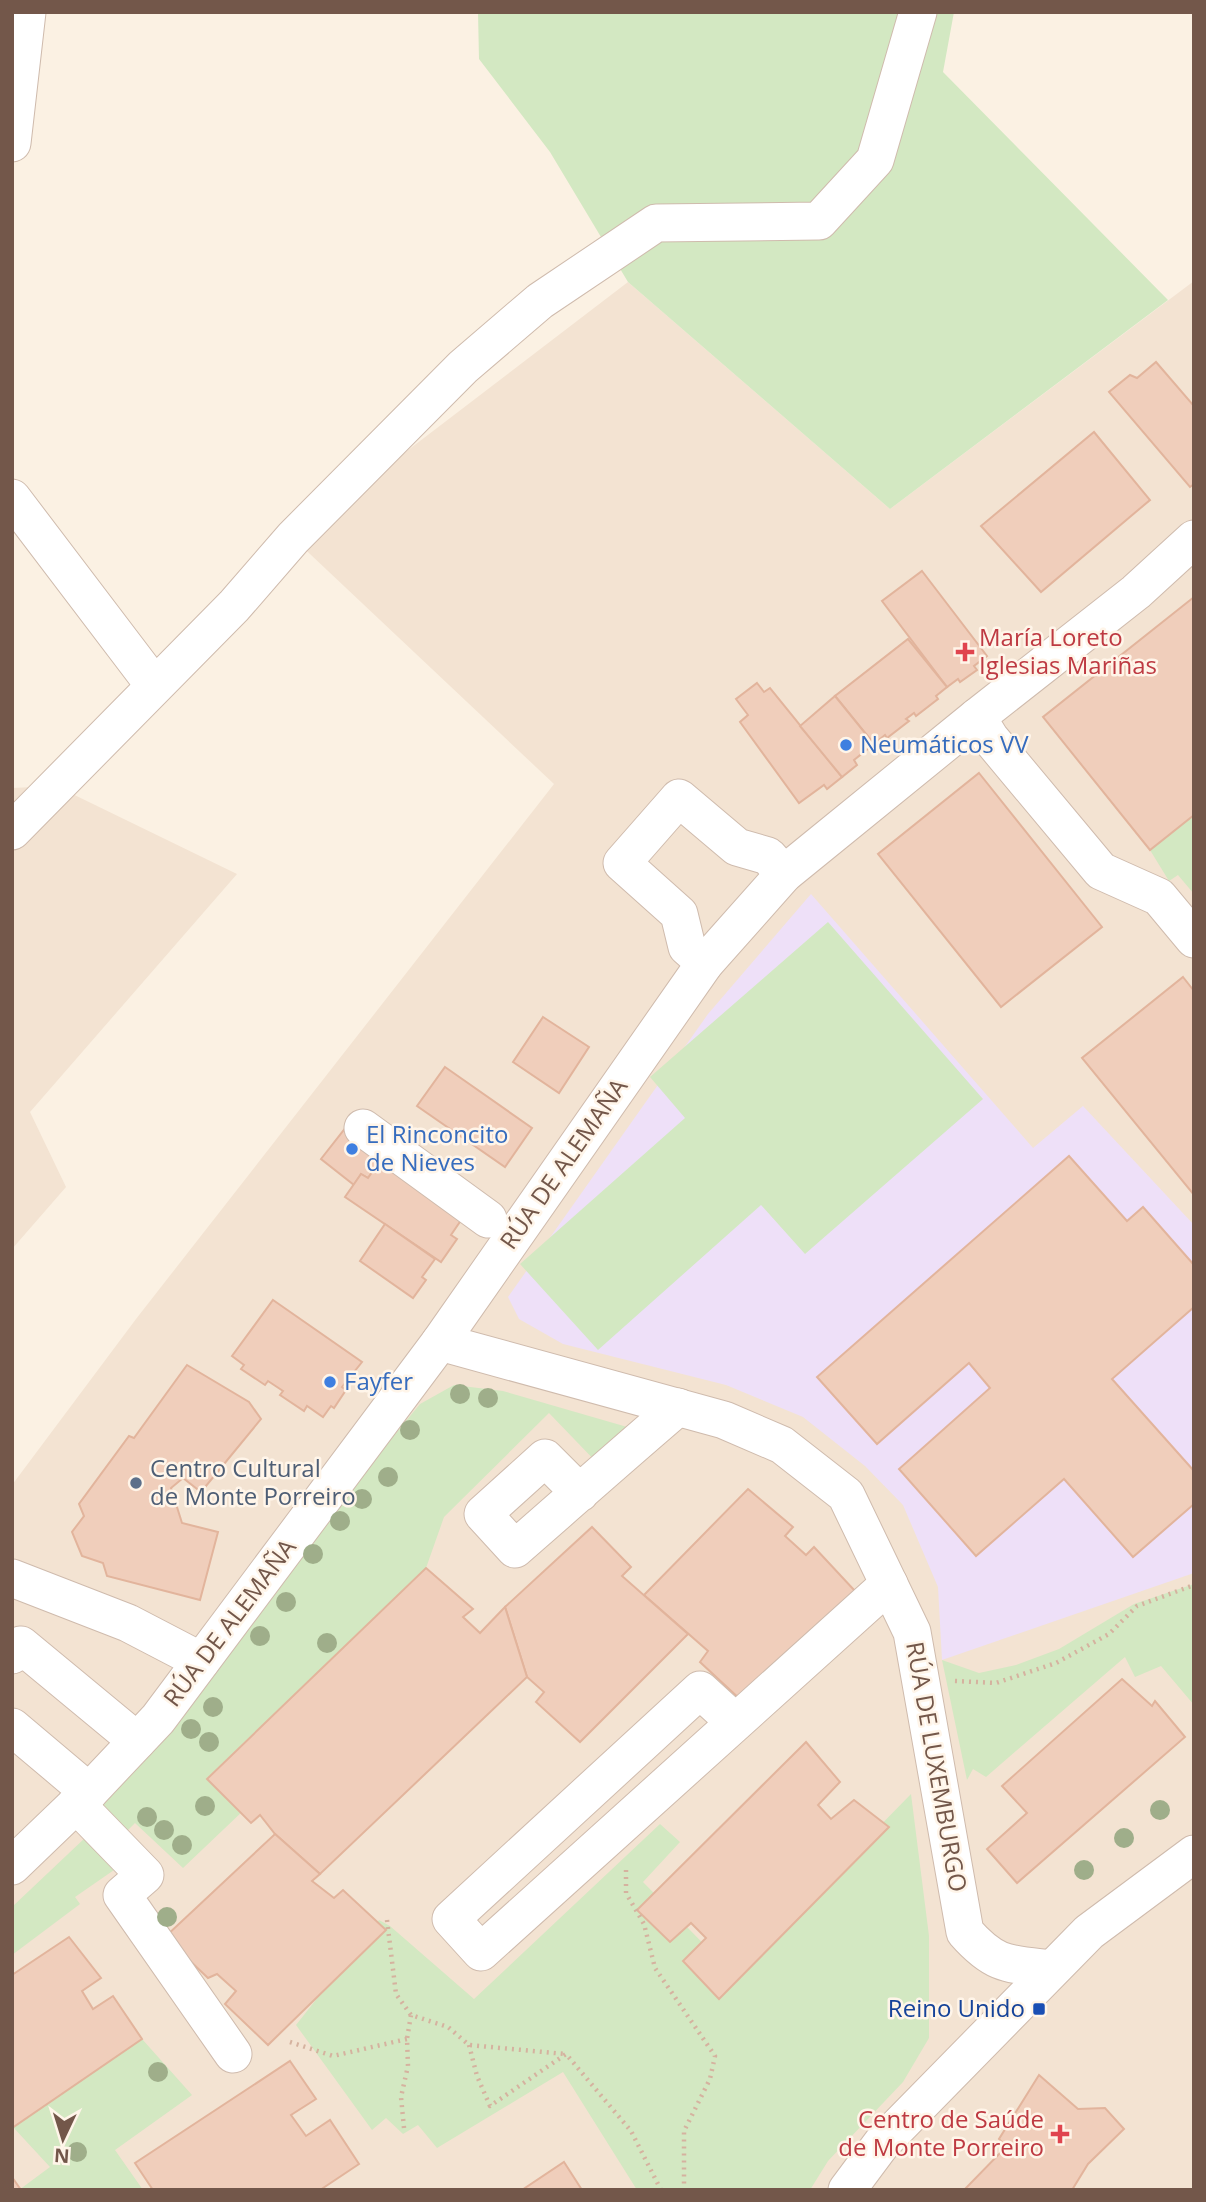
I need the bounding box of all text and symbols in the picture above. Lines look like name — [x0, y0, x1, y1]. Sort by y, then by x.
place label: María Loreto Iglesias Mariñas — [979, 620, 1157, 681]
marker: María Loreto Iglesias Mariñas — [957, 644, 973, 660]
place label: Neumáticos VV — [860, 727, 1029, 760]
marker: Neumáticos VV — [838, 737, 854, 753]
street label: RÚA DE ALEMAÑA — [491, 1070, 635, 1255]
place label: El Rinconcito de Nieves — [366, 1117, 508, 1178]
marker: El Rinconcito de Nieves — [344, 1141, 360, 1157]
place label: Fayfer — [344, 1364, 413, 1397]
marker: Fayfer — [322, 1374, 338, 1390]
place label: Centro Cultural de Monte Porreiro — [150, 1451, 356, 1512]
marker: Centro Cultural de Monte Porreiro — [128, 1475, 144, 1491]
street label: RÚA DE ALEMAÑA — [155, 1531, 303, 1713]
street label: RÚA DE LUXEMBURGO — [899, 1639, 976, 1894]
place label: Reino Unido — [888, 1991, 1025, 2024]
marker: Reino Unido — [1031, 2001, 1047, 2017]
place label: Centro de Saúde de Monte Porreiro — [838, 2102, 1044, 2163]
north arrow — [28, 2104, 98, 2174]
marker: Centro de Saúde de Monte Porreiro — [1050, 2124, 1070, 2144]
text: N — [53, 2142, 70, 2169]

